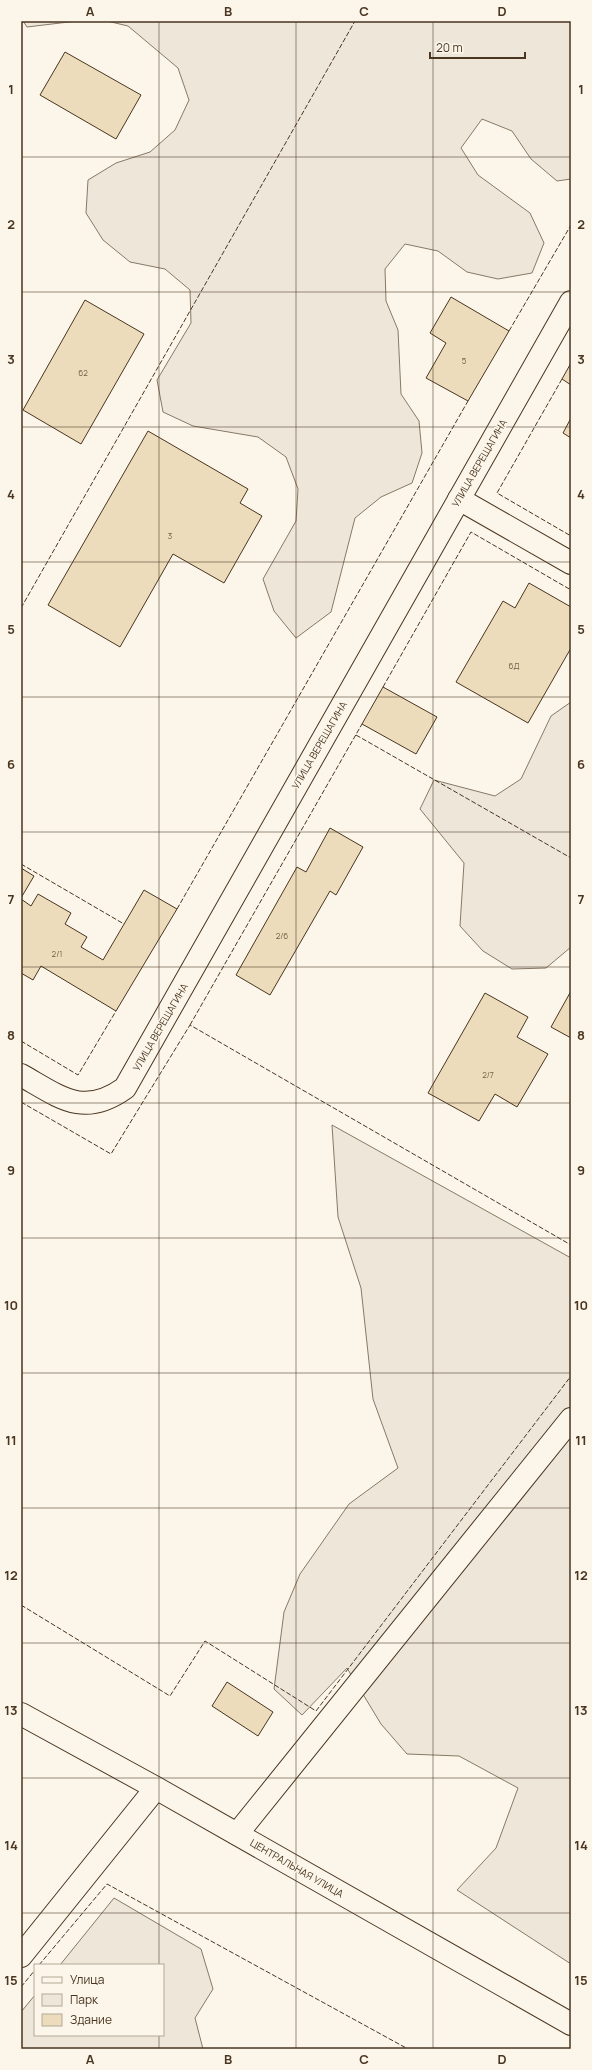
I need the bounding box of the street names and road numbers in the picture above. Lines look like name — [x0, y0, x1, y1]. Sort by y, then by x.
street label: УЛИЦА ВЕРЕЩАГИНА — [448, 416, 510, 510]
street label: УЛИЦА ВЕРЕЩАГИНА — [288, 698, 350, 792]
street label: УЛИЦА ВЕРЕЩАГИНА — [129, 980, 191, 1074]
street label: ЦЕНТРАЛЬНАЯ УЛИЦА — [248, 1836, 347, 1901]

